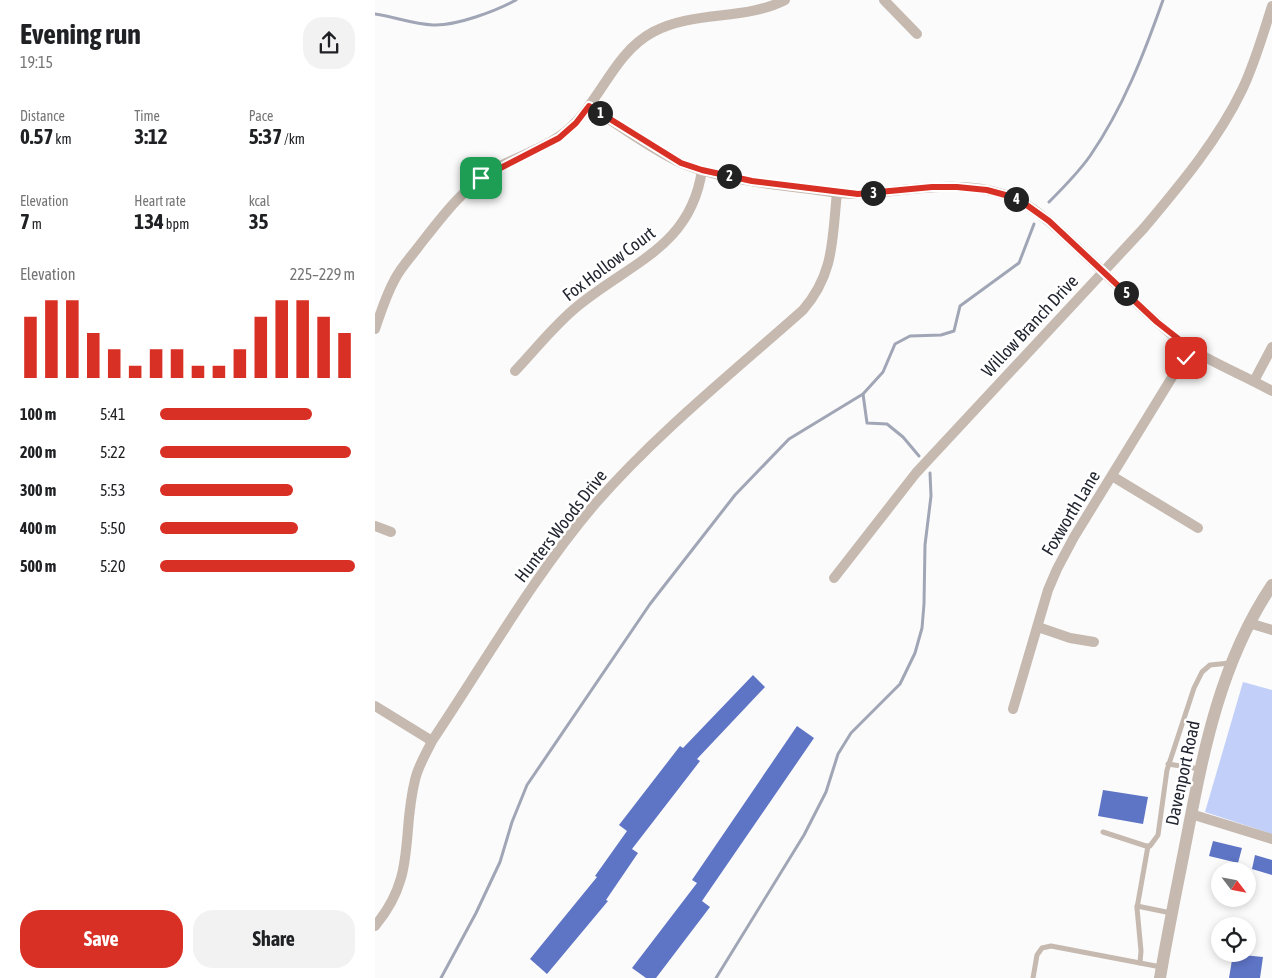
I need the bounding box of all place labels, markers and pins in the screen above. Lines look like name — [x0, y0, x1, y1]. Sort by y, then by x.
pin: 1 — [587, 100, 613, 126]
pin — [460, 157, 502, 199]
pin: 2 — [717, 164, 741, 188]
pin: 3 — [861, 180, 885, 206]
pin: 4 — [1003, 186, 1029, 212]
pin: 5 — [1113, 280, 1139, 306]
pin — [1165, 337, 1207, 379]

